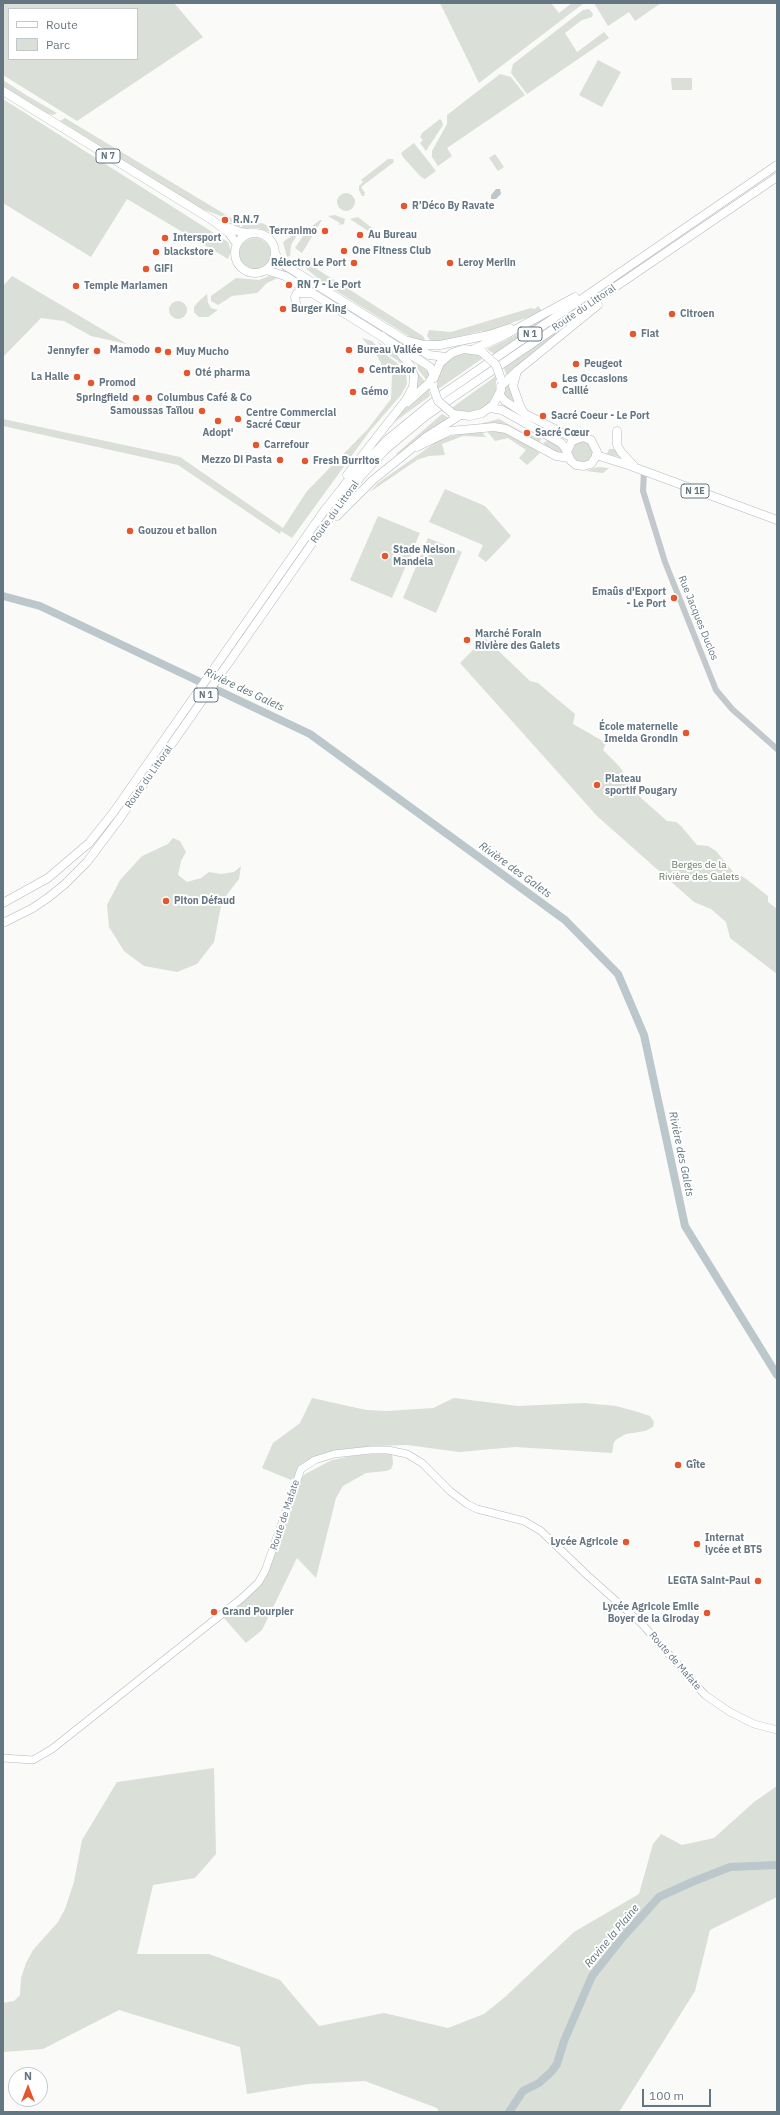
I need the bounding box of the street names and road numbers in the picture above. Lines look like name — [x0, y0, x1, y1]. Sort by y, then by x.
road number: N 7 — [96, 149, 120, 163]
street label: Route du Littoral — [550, 282, 618, 334]
road number: N 1 — [518, 327, 542, 341]
street label: Route du Littoral — [308, 478, 362, 546]
road number: N 1E — [681, 484, 709, 498]
street label: Rue Jacques Duclos — [676, 574, 720, 662]
road number: N 1 — [194, 688, 218, 702]
street label: Route du Littoral — [123, 743, 175, 811]
street label: Route de Mafate — [268, 1478, 302, 1552]
street label: Route de Mafate — [646, 1629, 704, 1693]

